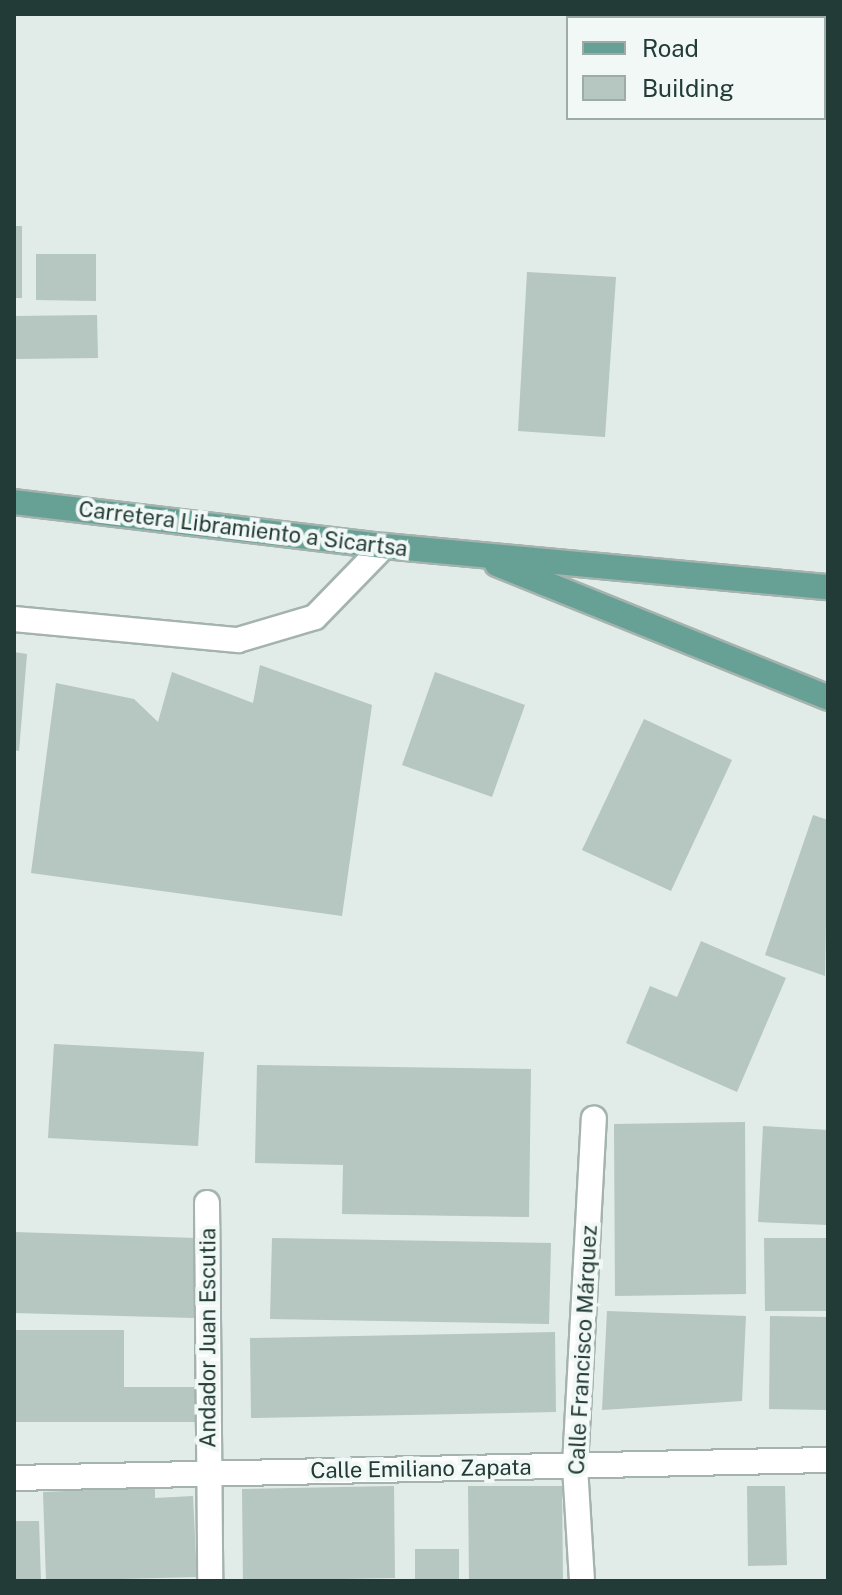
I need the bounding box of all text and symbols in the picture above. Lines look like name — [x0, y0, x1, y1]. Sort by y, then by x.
legend — [566, 16, 826, 120]
text: Road — [642, 34, 699, 62]
text: Building — [642, 74, 734, 102]
street label: Carretera Libramiento a Sicartsa — [77, 496, 409, 562]
street label: Calle Francisco Márquez — [563, 1224, 603, 1476]
street label: Andador Juan Escutia — [195, 1228, 221, 1448]
street label: Calle Emiliano Zapata — [310, 1454, 532, 1484]

